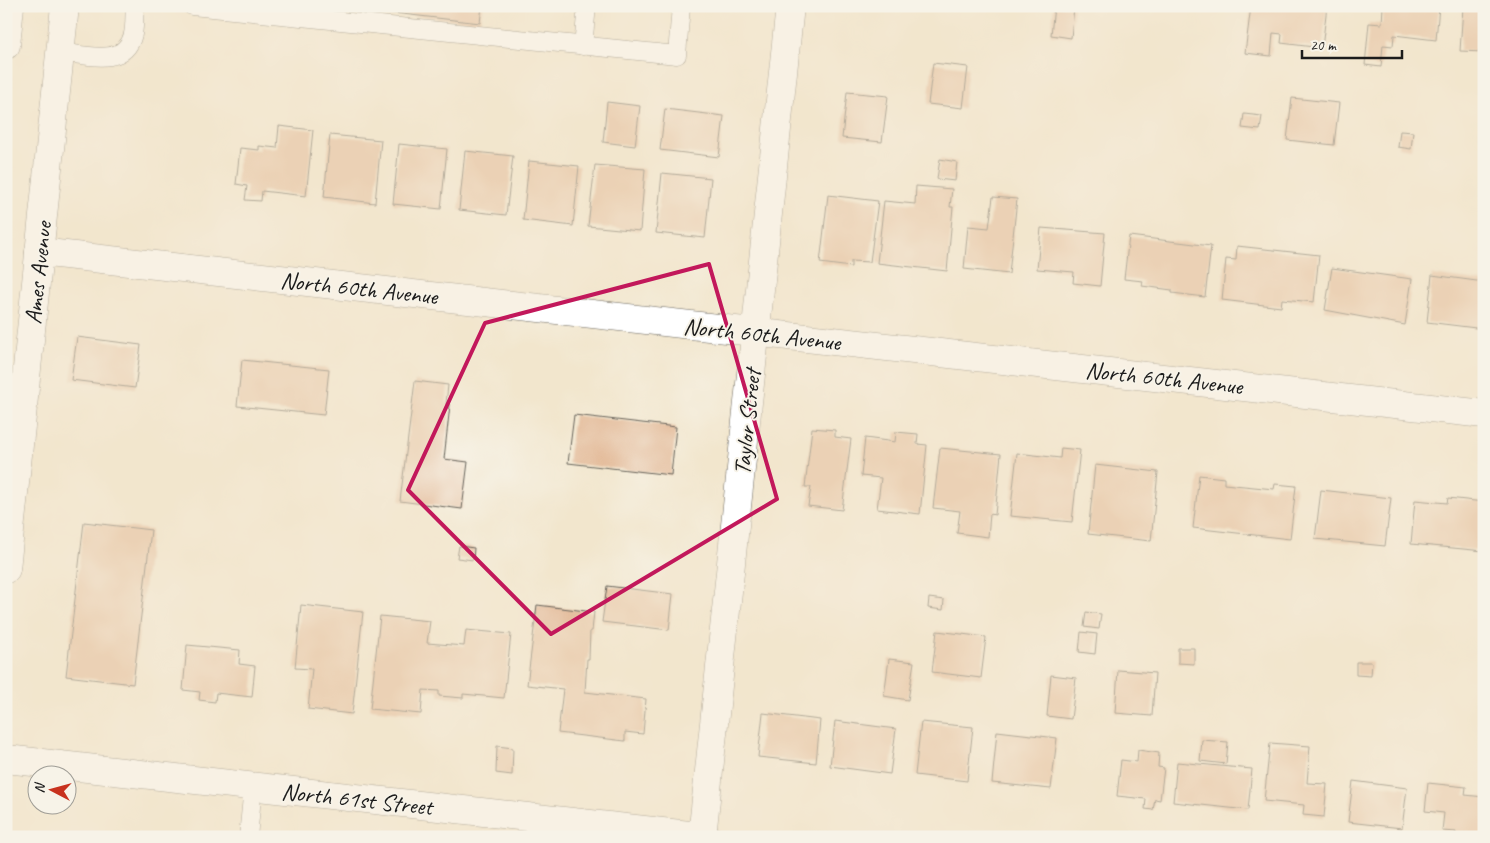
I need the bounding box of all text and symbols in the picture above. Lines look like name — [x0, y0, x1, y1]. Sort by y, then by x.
scale bar — [1302, 28, 1402, 60]
text: 20 m — [1310, 36, 1337, 55]
street label: Ames Avenue — [18, 218, 59, 326]
street label: North 60th Avenue — [279, 265, 441, 311]
street label: North 60th Avenue — [682, 311, 844, 357]
street label: North 60th Avenue — [1084, 355, 1246, 401]
street label: Taylor Street — [727, 365, 768, 476]
north arrow — [28, 766, 78, 816]
street label: North 61st Street — [280, 776, 436, 822]
text: N — [31, 781, 49, 794]

